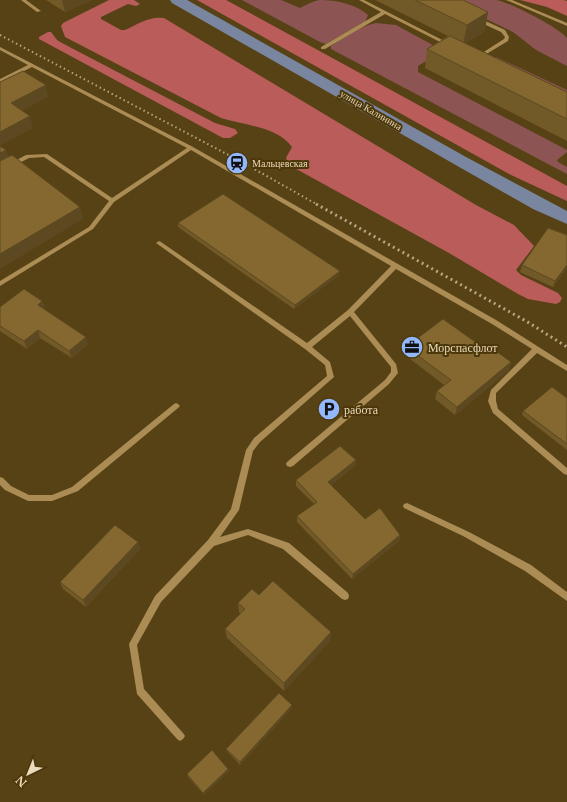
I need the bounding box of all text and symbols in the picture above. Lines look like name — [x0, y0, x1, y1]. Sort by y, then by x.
street label: улица Калинина — [338, 87, 405, 133]
station icon: Мальцевская — [224, 150, 250, 176]
place label: Мальцевская — [252, 157, 308, 170]
office icon: Морспасфлот — [399, 334, 425, 360]
place label: Морспасфлот — [428, 340, 498, 355]
parking icon: работа — [316, 396, 342, 422]
place label: работа — [344, 402, 379, 417]
north arrow — [8, 754, 48, 794]
text: N — [12, 772, 30, 790]

